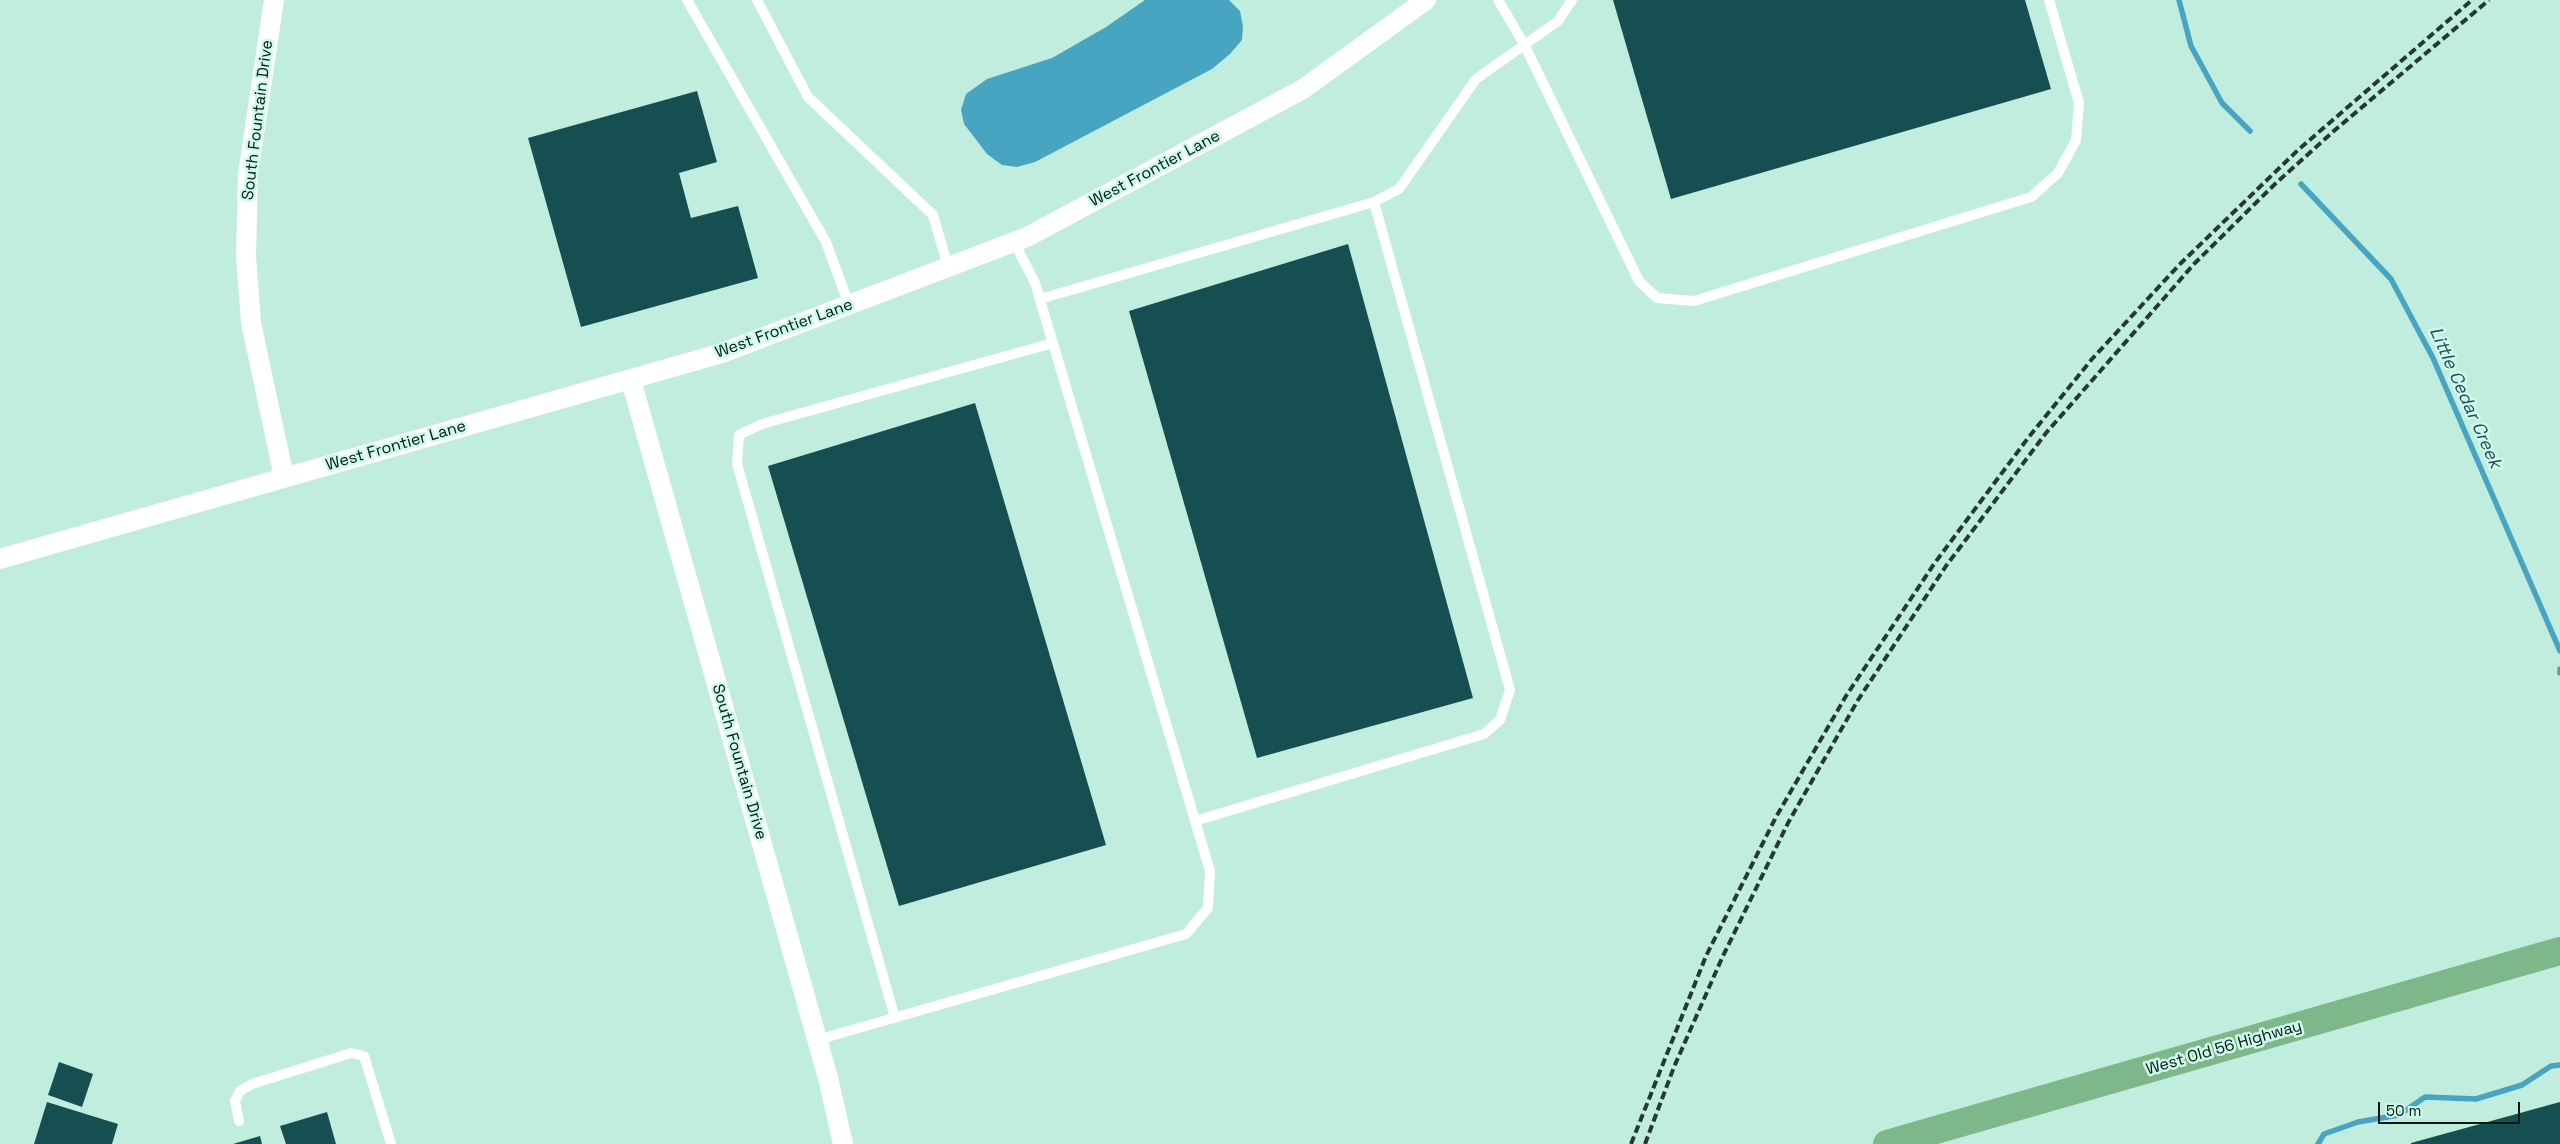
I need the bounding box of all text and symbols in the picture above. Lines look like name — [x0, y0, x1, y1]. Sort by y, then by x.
street label: South Fountain Drive — [239, 39, 277, 201]
street label: West Frontier Lane — [1087, 127, 1223, 211]
street label: West Frontier Lane — [713, 295, 855, 363]
water label: Little Cedar Creek — [2424, 324, 2506, 472]
street label: West Frontier Lane — [324, 417, 468, 475]
street label: South Fountain Drive — [708, 682, 770, 842]
street label: West Old 56 Highway — [2144, 1017, 2304, 1079]
scale bar — [2380, 1092, 2522, 1124]
text: 50 m — [2386, 1101, 2421, 1120]

